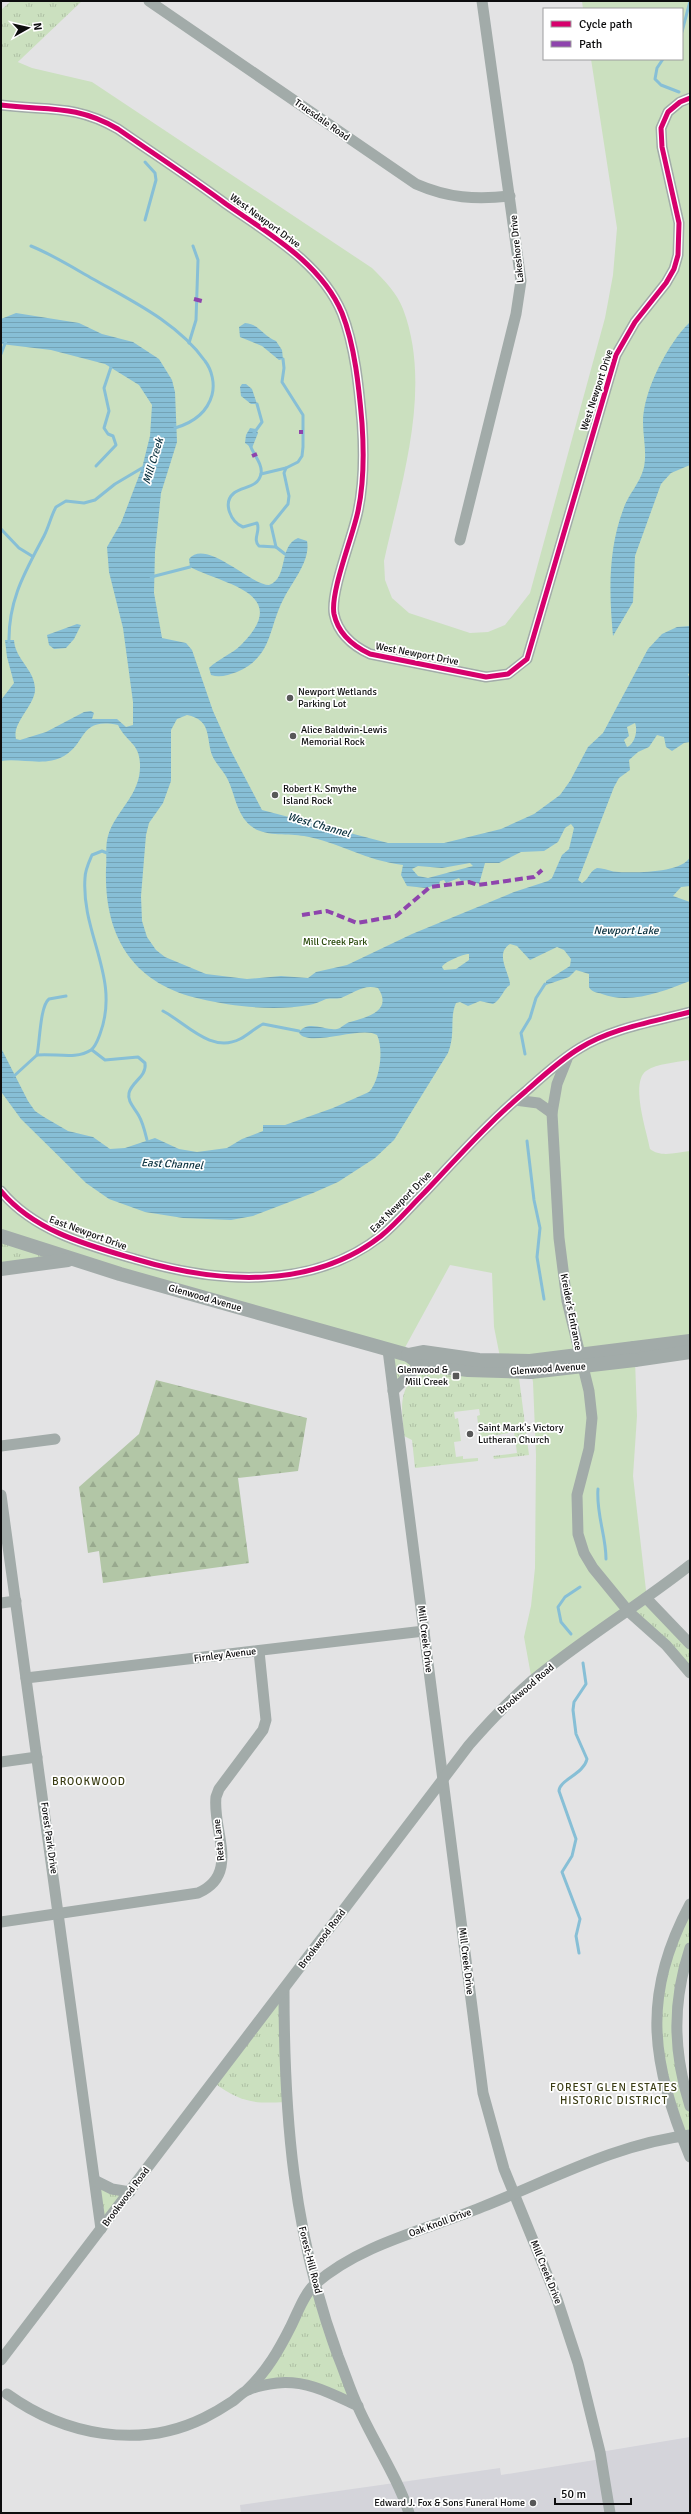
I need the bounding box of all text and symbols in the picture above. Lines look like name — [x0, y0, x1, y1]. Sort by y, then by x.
north arrow — [8, 8, 48, 48]
legend — [543, 8, 683, 60]
text: Cycle path — [579, 17, 632, 32]
text: N — [30, 22, 44, 31]
text: Path — [579, 37, 602, 52]
street label: Truesdale Road — [292, 97, 352, 143]
street label: West Newport Drive — [227, 191, 303, 251]
street label: Lakeshore Drive — [507, 215, 527, 283]
street label: West Newport Drive — [578, 348, 616, 432]
water label: Mill Creek — [140, 435, 167, 486]
street label: West Newport Drive — [374, 640, 460, 668]
place label: Newport Wetlands Parking Lot — [298, 686, 377, 710]
marker: Newport Wetlands Parking Lot — [285, 693, 295, 703]
place label: Alice Baldwin-Lewis Memorial Rock — [301, 724, 388, 748]
marker: Alice Baldwin-Lewis Memorial Rock — [288, 731, 298, 741]
place label: Robert K. Smythe Island Rock — [283, 783, 357, 807]
marker: Robert K. Smythe Island Rock — [270, 790, 280, 800]
water label: West Channel — [286, 810, 353, 840]
water label: Newport Lake — [594, 924, 659, 937]
park label: Mill Creek Park — [303, 936, 367, 948]
water label: East Channel — [141, 1156, 204, 1172]
street label: East Newport Drive — [368, 1169, 434, 1235]
street label: East Newport Drive — [47, 1213, 129, 1253]
street label: Kreider's Entrance — [558, 1272, 584, 1352]
street label: Glenwood Avenue — [167, 1282, 243, 1314]
street label: Glenwood Avenue — [510, 1360, 586, 1378]
place label: Glenwood & Mill Creek — [397, 1364, 449, 1388]
marker: Glenwood & Mill Creek — [451, 1371, 461, 1381]
place label: Saint Mark's Victory Lutheran Church — [478, 1422, 564, 1446]
marker: Saint Mark's Victory Lutheran Church — [465, 1429, 475, 1439]
street label: Mill Creek Drive — [415, 1605, 435, 1673]
street label: Firnley Avenue — [193, 1645, 257, 1665]
street label: Brookwood Road — [495, 1661, 557, 1717]
district label: BROOKWOOD — [52, 1775, 126, 1788]
street label: Forest Park Drive — [38, 1801, 60, 1875]
street label: Reta Lane — [211, 1818, 227, 1862]
street label: Brookwood Road — [296, 1907, 348, 1971]
street label: Mill Creek Drive — [456, 1927, 476, 1995]
district label: FOREST GLEN ESTATES HISTORIC DISTRICT — [550, 2081, 678, 2107]
street label: Brookwood Road — [100, 2165, 152, 2229]
street label: Oak Knoll Drive — [407, 2206, 473, 2240]
street label: Forest-Hill Road — [296, 2225, 324, 2295]
street label: Mill Creek Drive — [528, 2238, 564, 2306]
scale bar — [555, 2480, 631, 2506]
text: 50 m — [561, 2487, 586, 2502]
place label: Edward J. Fox & Sons Funeral Home — [374, 2497, 525, 2509]
marker: Edward J. Fox & Sons Funeral Home — [528, 2498, 538, 2508]

